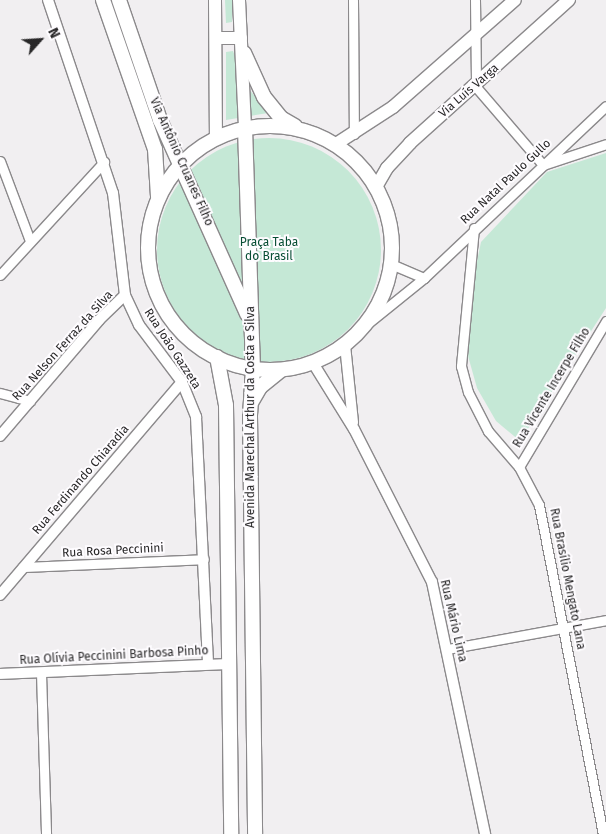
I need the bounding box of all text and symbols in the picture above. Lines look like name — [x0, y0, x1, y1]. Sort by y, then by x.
north arrow — [15, 15, 65, 65]
text: N — [44, 25, 64, 41]
street label: Via Luís Varga — [436, 61, 502, 121]
street label: Via Antônio Cruanes Filho — [146, 96, 216, 228]
street label: Rua Natal Paulo Gullo — [458, 136, 554, 228]
park label: Praça Taba do Brasil — [240, 236, 298, 264]
street label: Rua Nelson Ferraz da Silva — [10, 288, 116, 404]
street label: Rua João Gazzeta — [141, 306, 203, 392]
street label: Avenida Marechal Arthur da Costa e Silva — [244, 306, 258, 528]
street label: Rua Vicente Incerpe Filho — [510, 325, 594, 451]
street label: Rua Ferdinando Chiaradia — [30, 422, 132, 538]
street label: Rua Brasílio Mengato Lana — [546, 507, 588, 651]
street label: Rua Rosa Peccinini — [62, 541, 164, 561]
street label: Rua Mário Lima — [437, 578, 469, 664]
street label: Rua Olívia Peccinini Barbosa Pinho — [19, 644, 209, 668]

